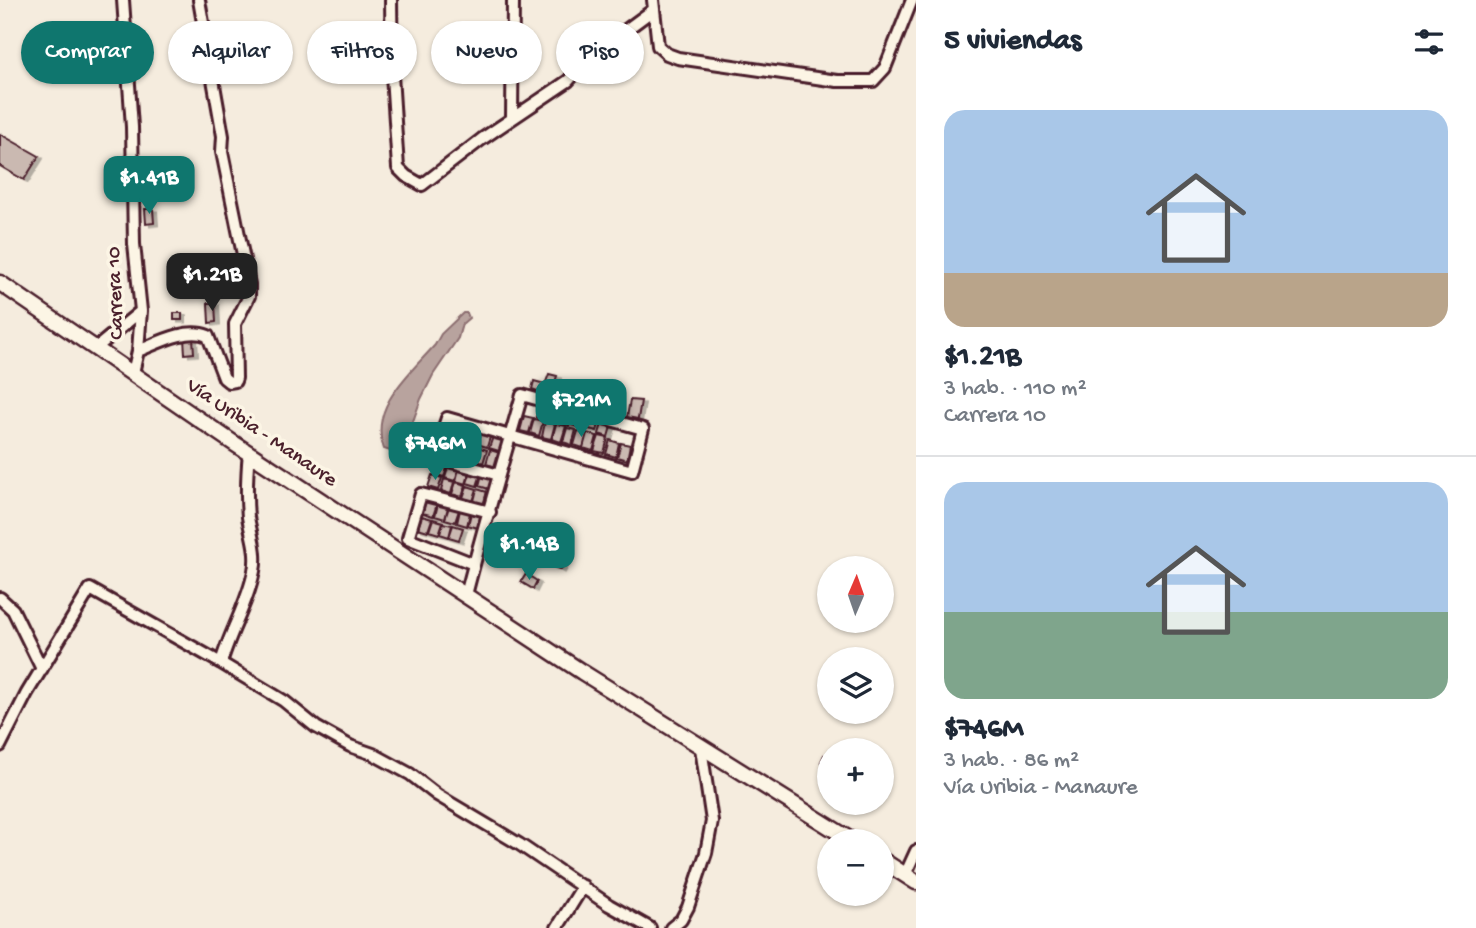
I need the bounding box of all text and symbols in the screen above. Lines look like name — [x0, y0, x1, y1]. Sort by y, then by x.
chip: Comprar — [21, 21, 154, 84]
chip: Alquilar — [168, 21, 293, 84]
chip: Filtros — [307, 21, 417, 84]
chip: Nuevo — [431, 21, 542, 84]
chip: Piso — [556, 21, 644, 84]
icon: filters — [1410, 23, 1448, 61]
text: 5 viviendas — [944, 25, 1081, 60]
icon: home — [1133, 155, 1259, 281]
pin: $1.41B — [92, 156, 206, 216]
text: $1.41B — [120, 165, 178, 192]
street label: Carrera 10 — [103, 246, 131, 340]
pin: $1.21B — [155, 254, 269, 313]
text: $1.21B — [182, 262, 242, 289]
text: $1.21B — [944, 341, 1021, 376]
street label: Vía Uribia - Manaure — [180, 374, 342, 494]
text: 3 hab. · 110 m² — [944, 376, 1087, 403]
pin: $721M — [532, 380, 630, 439]
text: $721M — [552, 388, 610, 415]
text: Carrera 10 — [944, 403, 1046, 430]
pin: $746M — [386, 422, 484, 482]
text: $746M — [405, 431, 465, 458]
pin: $1.14B — [472, 522, 586, 582]
icon: home — [1133, 527, 1259, 653]
text: $1.14B — [500, 531, 558, 558]
north arrow — [817, 556, 894, 634]
map controls — [817, 556, 894, 906]
button: layers — [817, 647, 894, 724]
text: $746M — [944, 713, 1023, 748]
button: + — [817, 738, 894, 815]
text: 3 hab. · 86 m² — [944, 748, 1079, 775]
text: Vía Uribia - Manaure — [944, 775, 1138, 802]
button: − — [817, 829, 894, 906]

